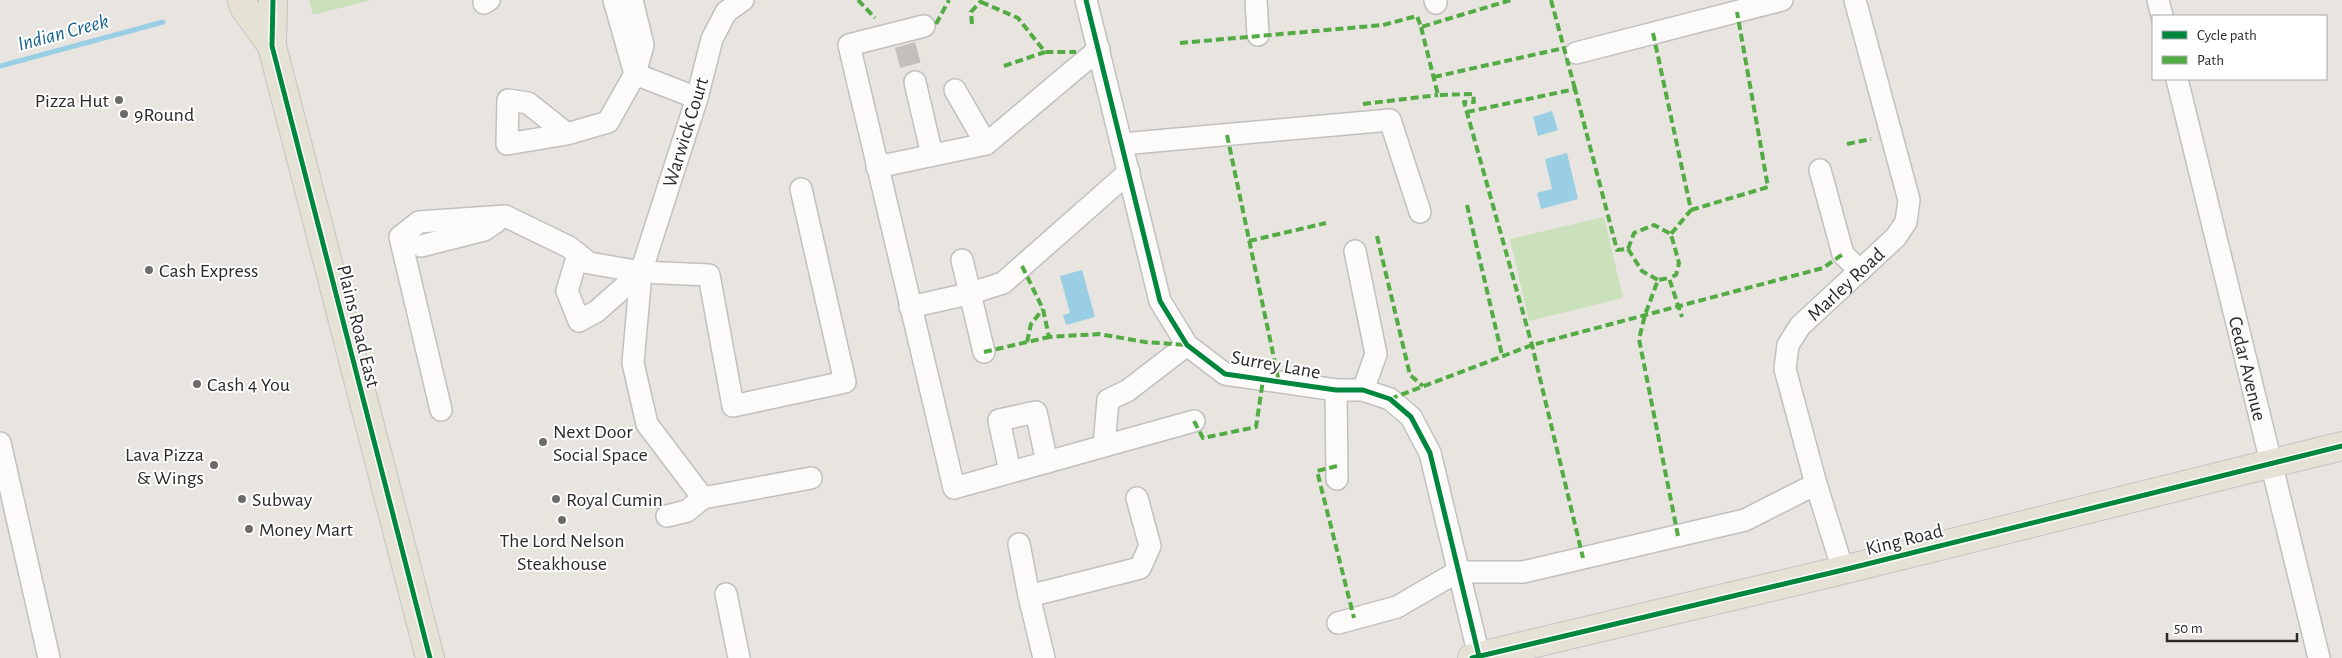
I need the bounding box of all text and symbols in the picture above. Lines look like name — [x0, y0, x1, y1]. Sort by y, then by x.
water label: Indian Creek — [15, 10, 111, 55]
legend — [2152, 15, 2327, 80]
text: Cycle path — [2197, 28, 2257, 43]
text: Path — [2197, 53, 2224, 68]
street label: Warwick Court — [660, 74, 712, 190]
place label: Pizza Hut — [35, 91, 110, 111]
marker: Pizza Hut — [113, 94, 125, 106]
place label: 9Round — [134, 105, 194, 125]
marker: 9Round — [118, 108, 130, 120]
street label: Marley Road — [1804, 244, 1889, 325]
place label: Cash Express — [159, 261, 259, 281]
street label: Plains Road East — [333, 263, 383, 390]
marker: Cash Express — [143, 264, 155, 276]
street label: Cedar Avenue — [2225, 314, 2269, 423]
street label: Surrey Lane — [1230, 347, 1322, 383]
place label: Cash 4 You — [207, 375, 290, 395]
marker: Cash 4 You — [191, 378, 203, 390]
place label: Next Door Social Space — [553, 422, 648, 465]
marker: Next Door Social Space — [537, 436, 549, 448]
place label: Lava Pizza & Wings — [125, 445, 204, 488]
marker: Lava Pizza & Wings — [208, 459, 220, 471]
place label: Subway — [252, 490, 313, 510]
place label: Royal Cumin — [566, 490, 663, 510]
marker: Subway — [236, 493, 248, 505]
marker: Royal Cumin — [550, 493, 562, 505]
marker: The Lord Nelson Steakhouse — [556, 514, 568, 526]
place label: Money Mart — [259, 520, 353, 540]
street label: King Road — [1864, 521, 1945, 559]
marker: Money Mart — [243, 523, 255, 535]
place label: The Lord Nelson Steakhouse — [499, 531, 625, 574]
scale bar — [2167, 610, 2297, 642]
text: 50 m — [2174, 621, 2203, 636]

